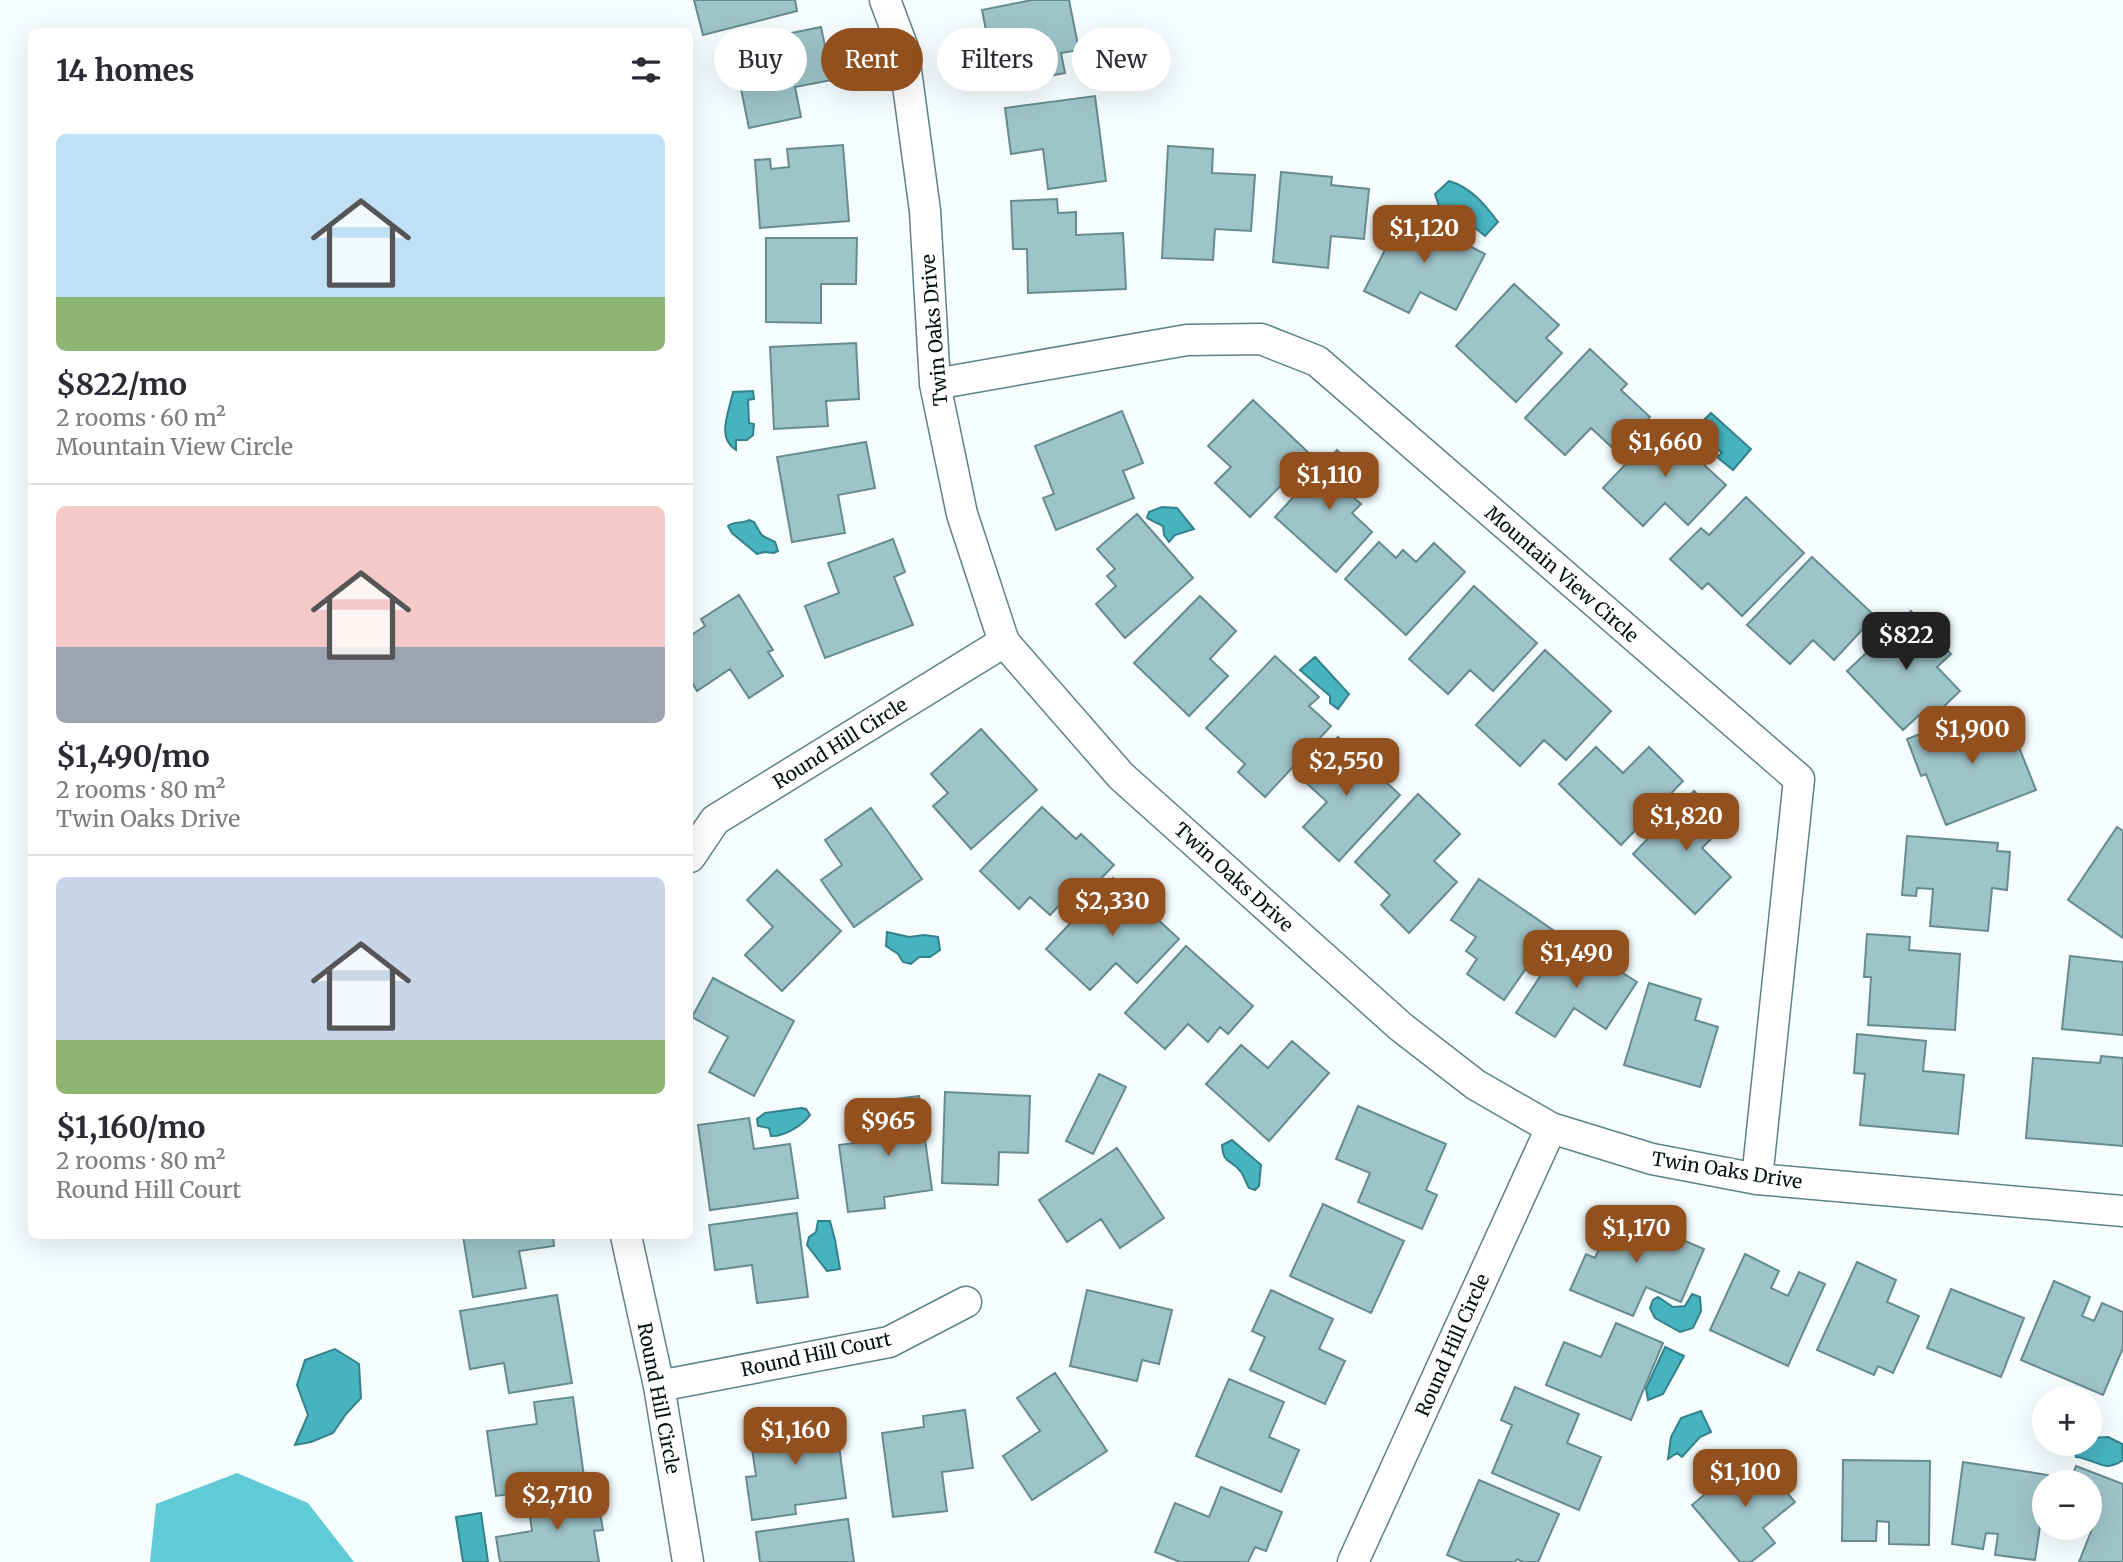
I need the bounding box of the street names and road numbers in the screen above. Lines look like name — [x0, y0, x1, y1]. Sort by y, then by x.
street label: Twin Oaks Drive — [915, 253, 953, 407]
street label: Mountain View Circle — [1480, 501, 1644, 647]
street label: Round Hill Circle — [768, 692, 912, 794]
street label: Twin Oaks Drive — [1169, 817, 1299, 937]
street label: Twin Oaks Drive — [1650, 1146, 1804, 1194]
street label: Round Hill Circle — [1410, 1270, 1494, 1420]
street label: Round Hill Circle — [633, 1320, 685, 1476]
street label: Round Hill Court — [739, 1326, 894, 1382]

